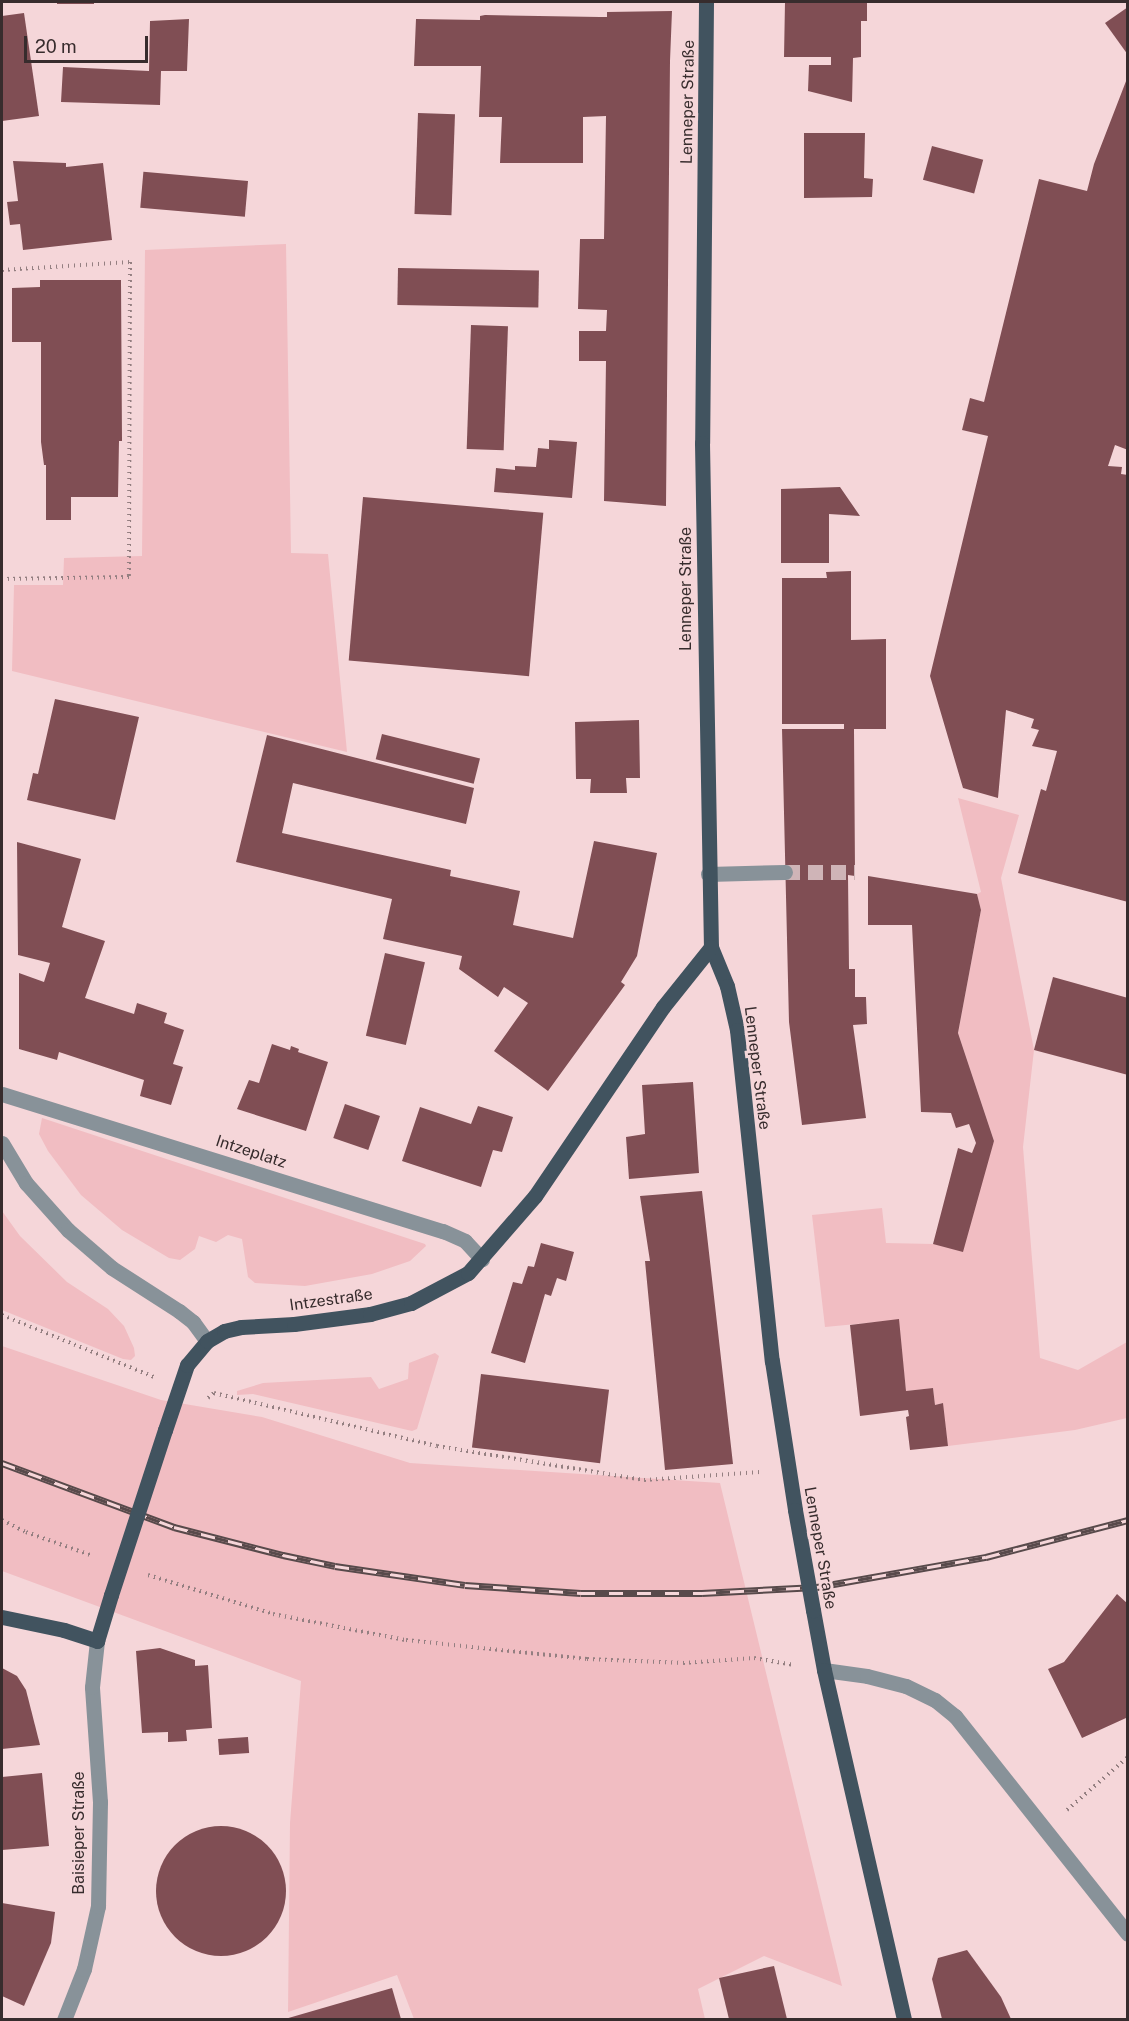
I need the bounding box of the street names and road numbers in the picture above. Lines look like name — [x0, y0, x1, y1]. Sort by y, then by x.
street label: Lenneper Straße — [677, 40, 699, 164]
street label: Lenneper Straße — [676, 527, 696, 651]
street label: Lenneper Straße — [740, 1005, 774, 1131]
street label: Intzeplatz — [213, 1132, 289, 1172]
street label: Intzestraße — [288, 1285, 374, 1315]
street label: Lenneper Straße — [800, 1485, 840, 1611]
street label: Baisieper Straße — [69, 1771, 89, 1895]

